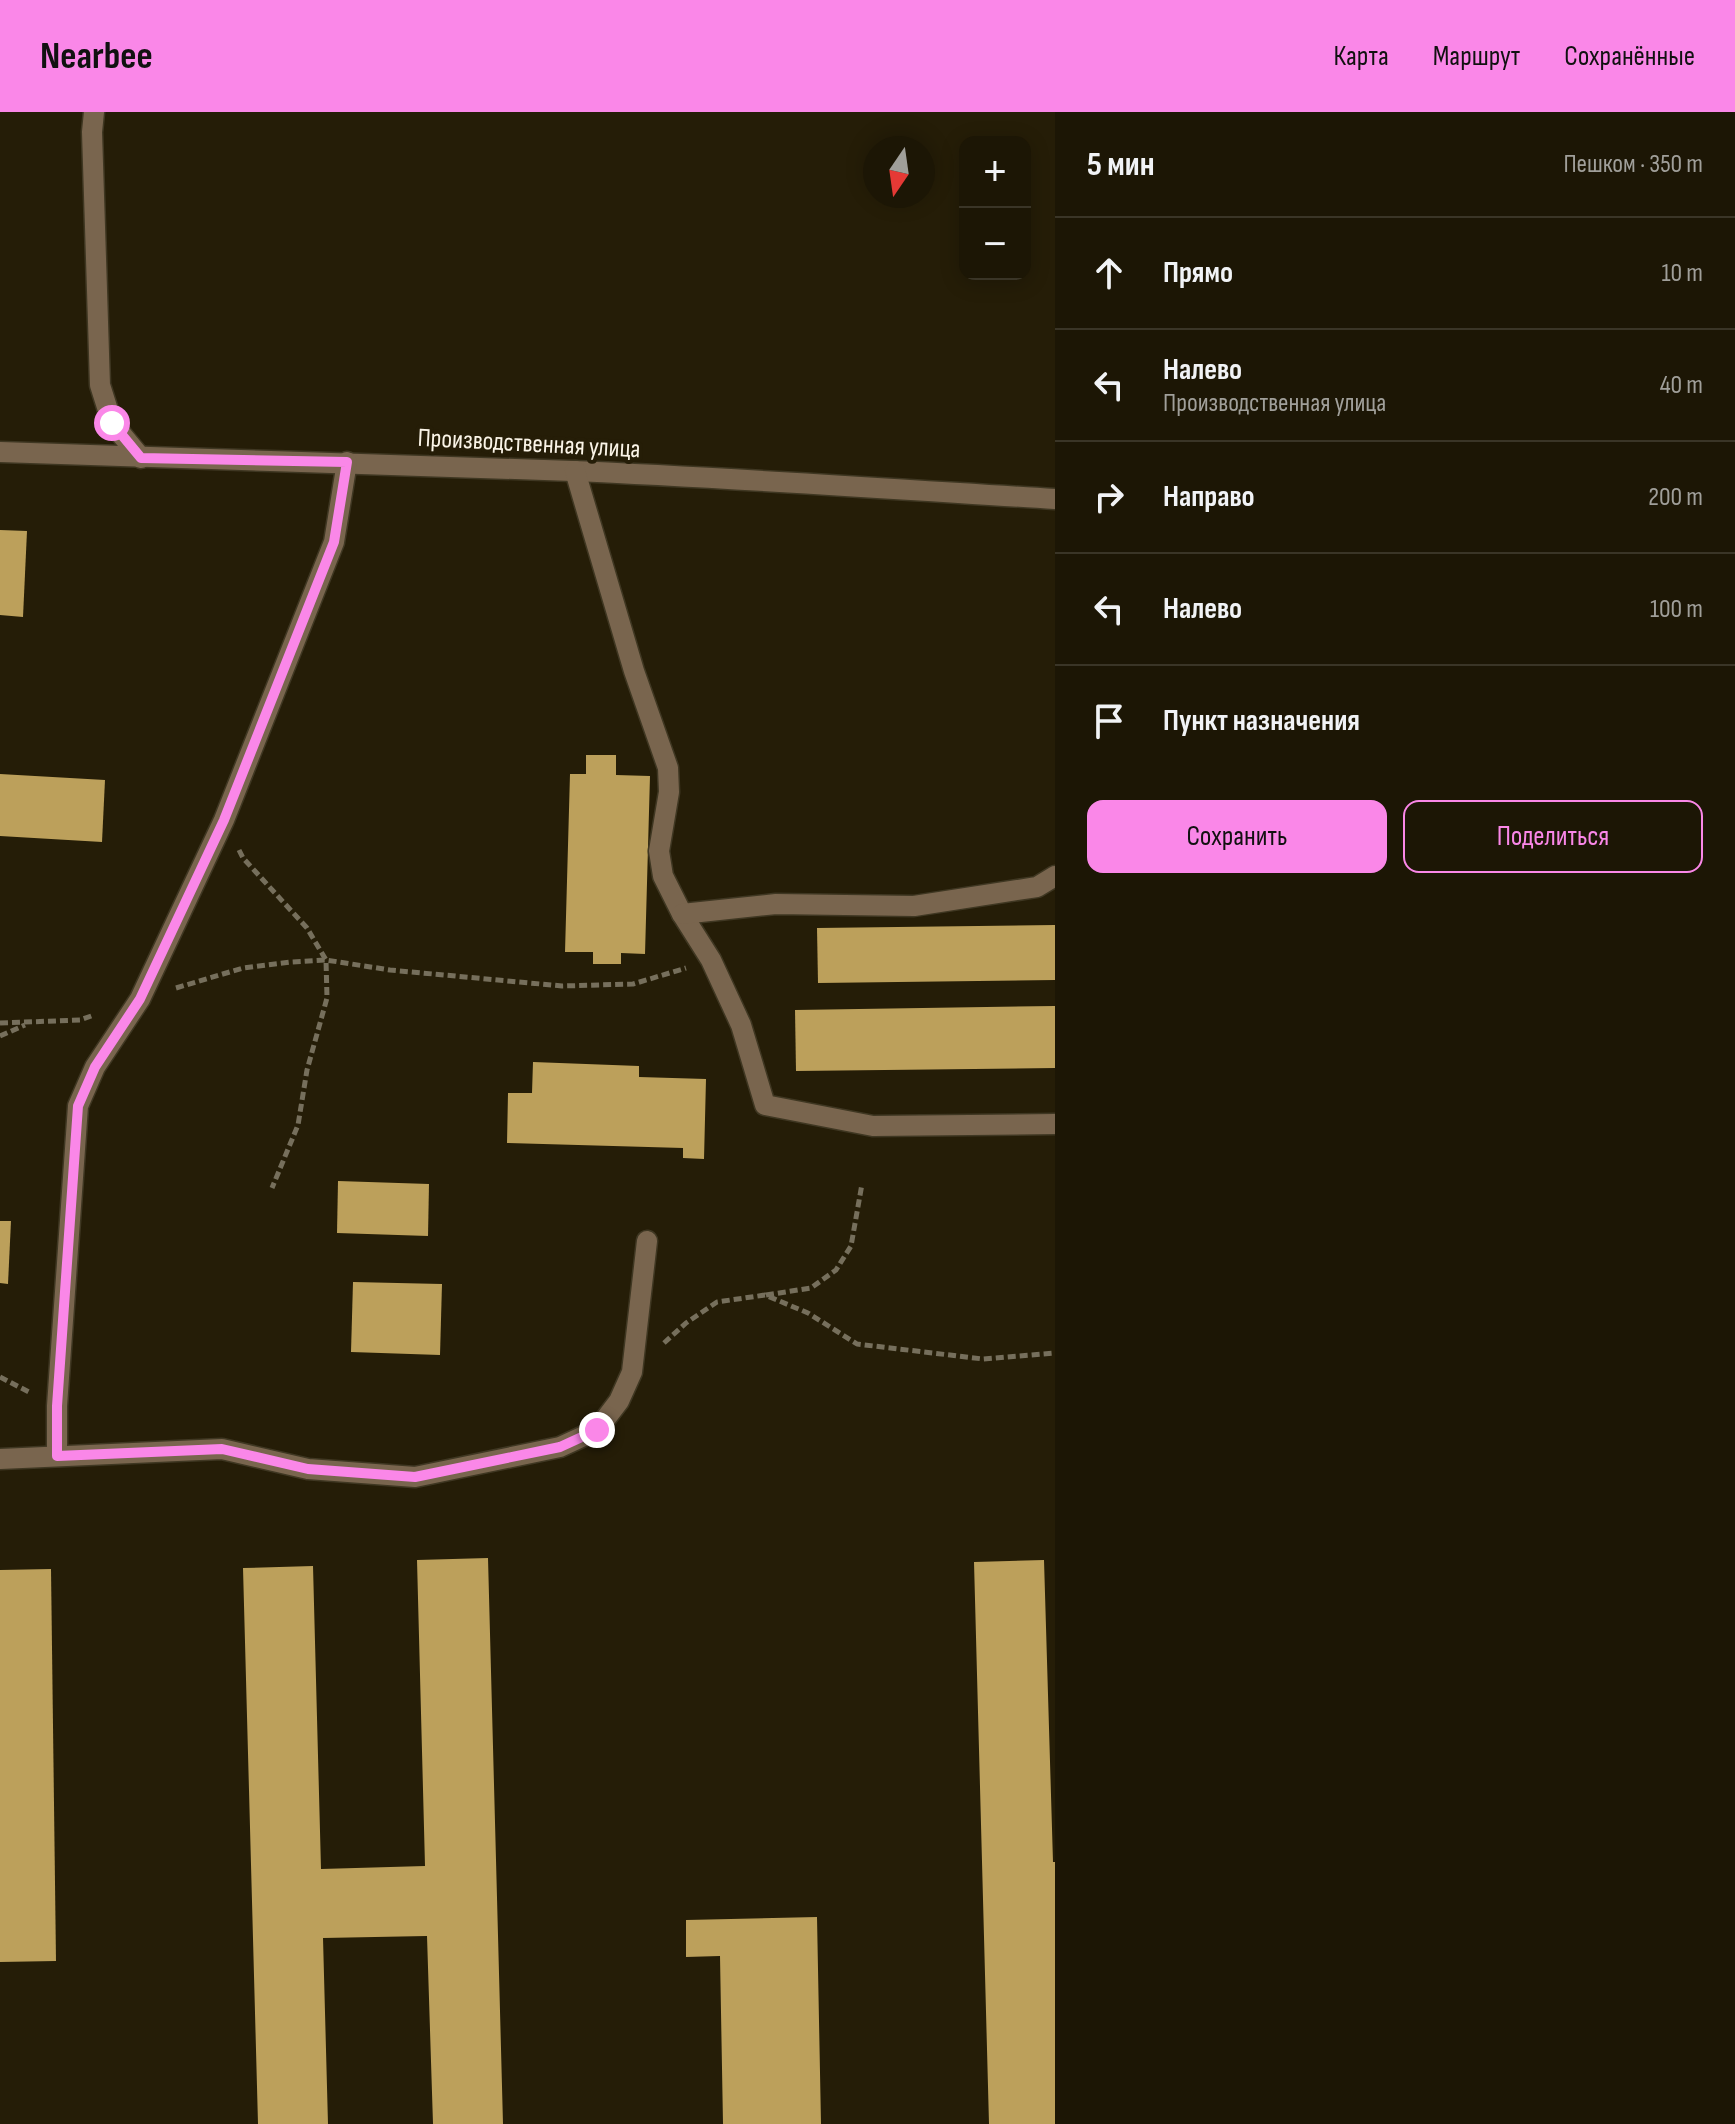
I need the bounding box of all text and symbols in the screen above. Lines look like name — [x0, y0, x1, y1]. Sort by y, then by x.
text: Nearbee — [40, 34, 153, 79]
text: Карта — [1334, 40, 1389, 73]
text: Маршрут — [1433, 40, 1520, 73]
text: Сохранённые — [1564, 40, 1695, 73]
north arrow — [863, 136, 935, 208]
map controls — [959, 136, 1031, 280]
button: + — [959, 136, 1031, 208]
text: 5 мин — [1087, 144, 1155, 185]
text: Пешком · 350 m — [1563, 149, 1703, 180]
button: − — [959, 208, 1031, 280]
icon: ahead — [1087, 251, 1131, 295]
text: Прямо — [1163, 255, 1233, 291]
text: 10 m — [1661, 258, 1703, 289]
text: Налево — [1163, 352, 1242, 388]
icon: left — [1087, 363, 1131, 407]
text: 40 m — [1660, 370, 1703, 401]
text: Производственная улица — [1163, 388, 1386, 419]
route start — [94, 405, 130, 441]
street label: Производственная улица — [417, 423, 641, 465]
icon: right — [1087, 475, 1131, 519]
text: Направо — [1163, 479, 1255, 515]
text: 200 m — [1648, 482, 1703, 513]
icon: left — [1087, 587, 1131, 631]
text: Налево — [1163, 591, 1242, 627]
text: 100 m — [1650, 594, 1703, 625]
icon: arrive — [1087, 699, 1131, 743]
text: Пункт назначения — [1163, 703, 1360, 739]
button: Сохранить — [1087, 800, 1387, 873]
button: Поделиться — [1403, 800, 1703, 873]
route end — [579, 1412, 615, 1448]

